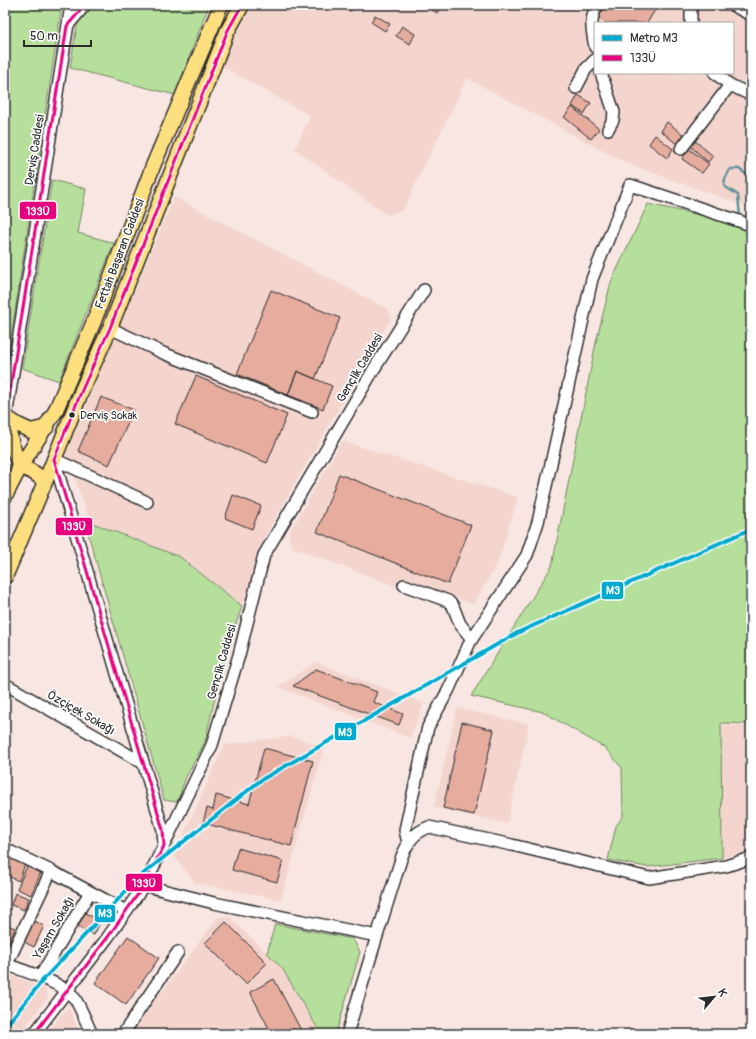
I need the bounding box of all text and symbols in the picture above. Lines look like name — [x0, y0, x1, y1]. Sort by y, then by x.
scale bar — [24, 22, 91, 48]
legend — [594, 22, 734, 74]
text: 50 m — [30, 29, 58, 44]
text: Metro M3 — [630, 31, 678, 46]
text: 133Ü — [630, 50, 656, 66]
street label: Derviş Caddesi — [22, 114, 48, 186]
street label: Fettah Başaran Caddesi — [92, 197, 148, 311]
line badge: 133Ü — [19, 201, 57, 220]
text: 133Ü — [26, 205, 50, 218]
street label: Gençlik Caddesi — [334, 331, 386, 405]
place label: Derviş Sokak — [80, 409, 137, 422]
marker: Derviş Sokak — [67, 410, 77, 420]
line badge: 133Ü — [55, 517, 93, 536]
text: 133Ü — [62, 520, 86, 533]
line badge: M3 — [601, 581, 624, 600]
text: M3 — [606, 584, 620, 597]
street label: Gençlik Caddesi — [204, 623, 240, 701]
street label: Özçiçek Sokağı — [44, 687, 118, 738]
line badge: M3 — [334, 722, 357, 741]
text: M3 — [338, 726, 352, 739]
line badge: 133Ü — [125, 873, 163, 892]
text: 133Ü — [132, 877, 156, 890]
street label: Yaşam Sokağı — [30, 894, 78, 963]
line badge: M3 — [94, 904, 116, 923]
text: M3 — [98, 907, 112, 920]
north arrow — [694, 977, 734, 1017]
text: K — [715, 987, 730, 999]

